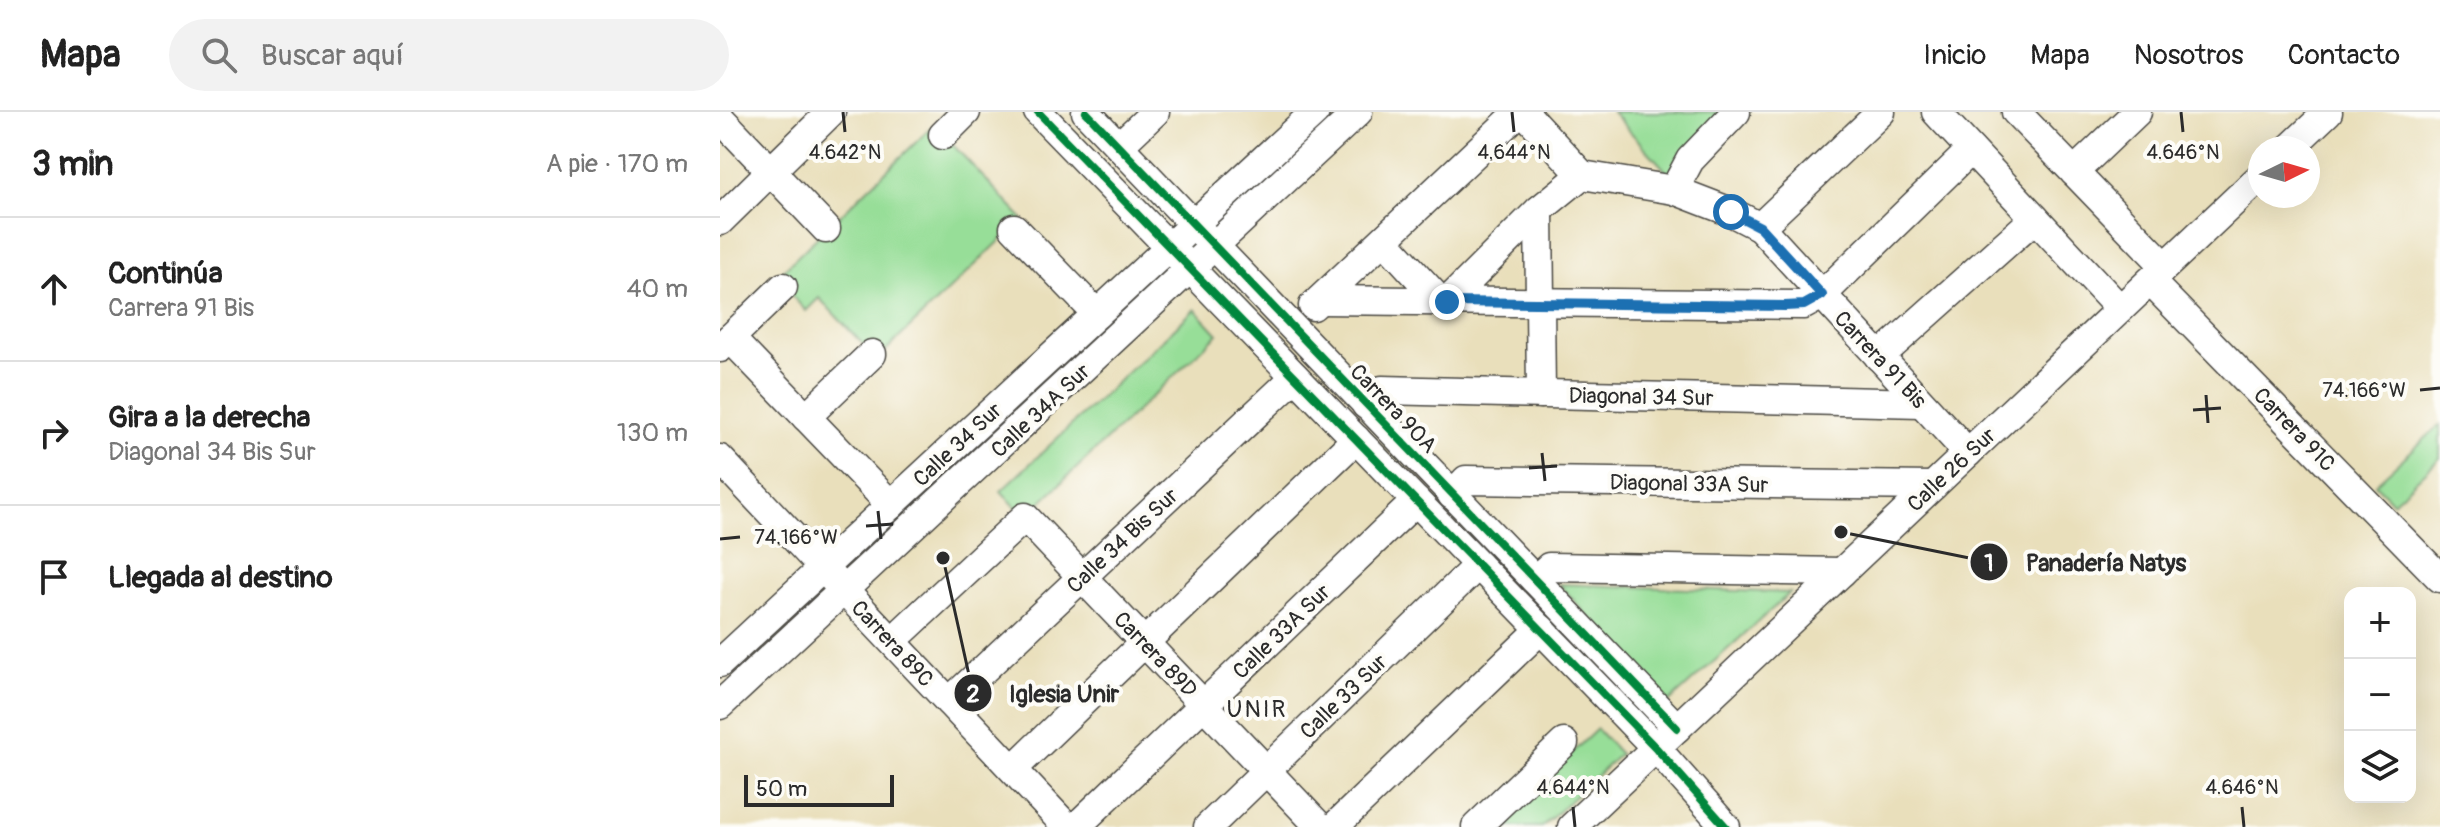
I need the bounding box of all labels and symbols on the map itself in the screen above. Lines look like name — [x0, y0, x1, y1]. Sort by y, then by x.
north arrow — [2248, 136, 2320, 208]
text: 4.642°N — [809, 140, 881, 165]
text: 4.644°N — [1477, 140, 1551, 165]
text: 4.646°N — [2146, 140, 2220, 165]
route start — [1713, 194, 1749, 230]
route end — [1429, 284, 1465, 320]
street label: Carrera 91 Bis — [1828, 305, 1933, 415]
street label: Calle 34A Sur — [985, 358, 1096, 464]
street label: Carrera 90A — [1344, 358, 1443, 459]
text: 74.166°W — [2322, 378, 2406, 403]
street label: Diagonal 34 Sur — [1568, 382, 1714, 412]
street label: Carrera 91C — [2247, 382, 2341, 478]
street label: Calle 34 Sur — [907, 396, 1008, 493]
street label: Calle 26 Sur — [1901, 421, 2002, 518]
street label: Diagonal 33A Sur — [1609, 469, 1769, 499]
street label: Calle 34 Bis Sur — [1061, 482, 1184, 600]
text: 74.166°W — [754, 525, 838, 550]
callout: Panadería Natys — [1969, 538, 2202, 586]
text: 1 — [1984, 549, 1994, 578]
text: Panadería Natys — [2026, 549, 2186, 578]
street label: Calle 33A Sur — [1227, 578, 1337, 685]
street label: Carrera 89C — [845, 594, 940, 693]
street label: Carrera 89D — [1107, 606, 1203, 704]
street label: Calle 33 Sur — [1294, 648, 1393, 745]
callout: Iglesia Unir — [953, 669, 1135, 717]
text: 2 — [966, 680, 980, 709]
text: Iglesia Unir — [1009, 680, 1119, 709]
district label: UNIR — [1227, 695, 1287, 724]
scale bar — [744, 771, 894, 807]
text: 4.644°N — [1536, 775, 1610, 800]
text: 4.646°N — [2205, 775, 2279, 800]

